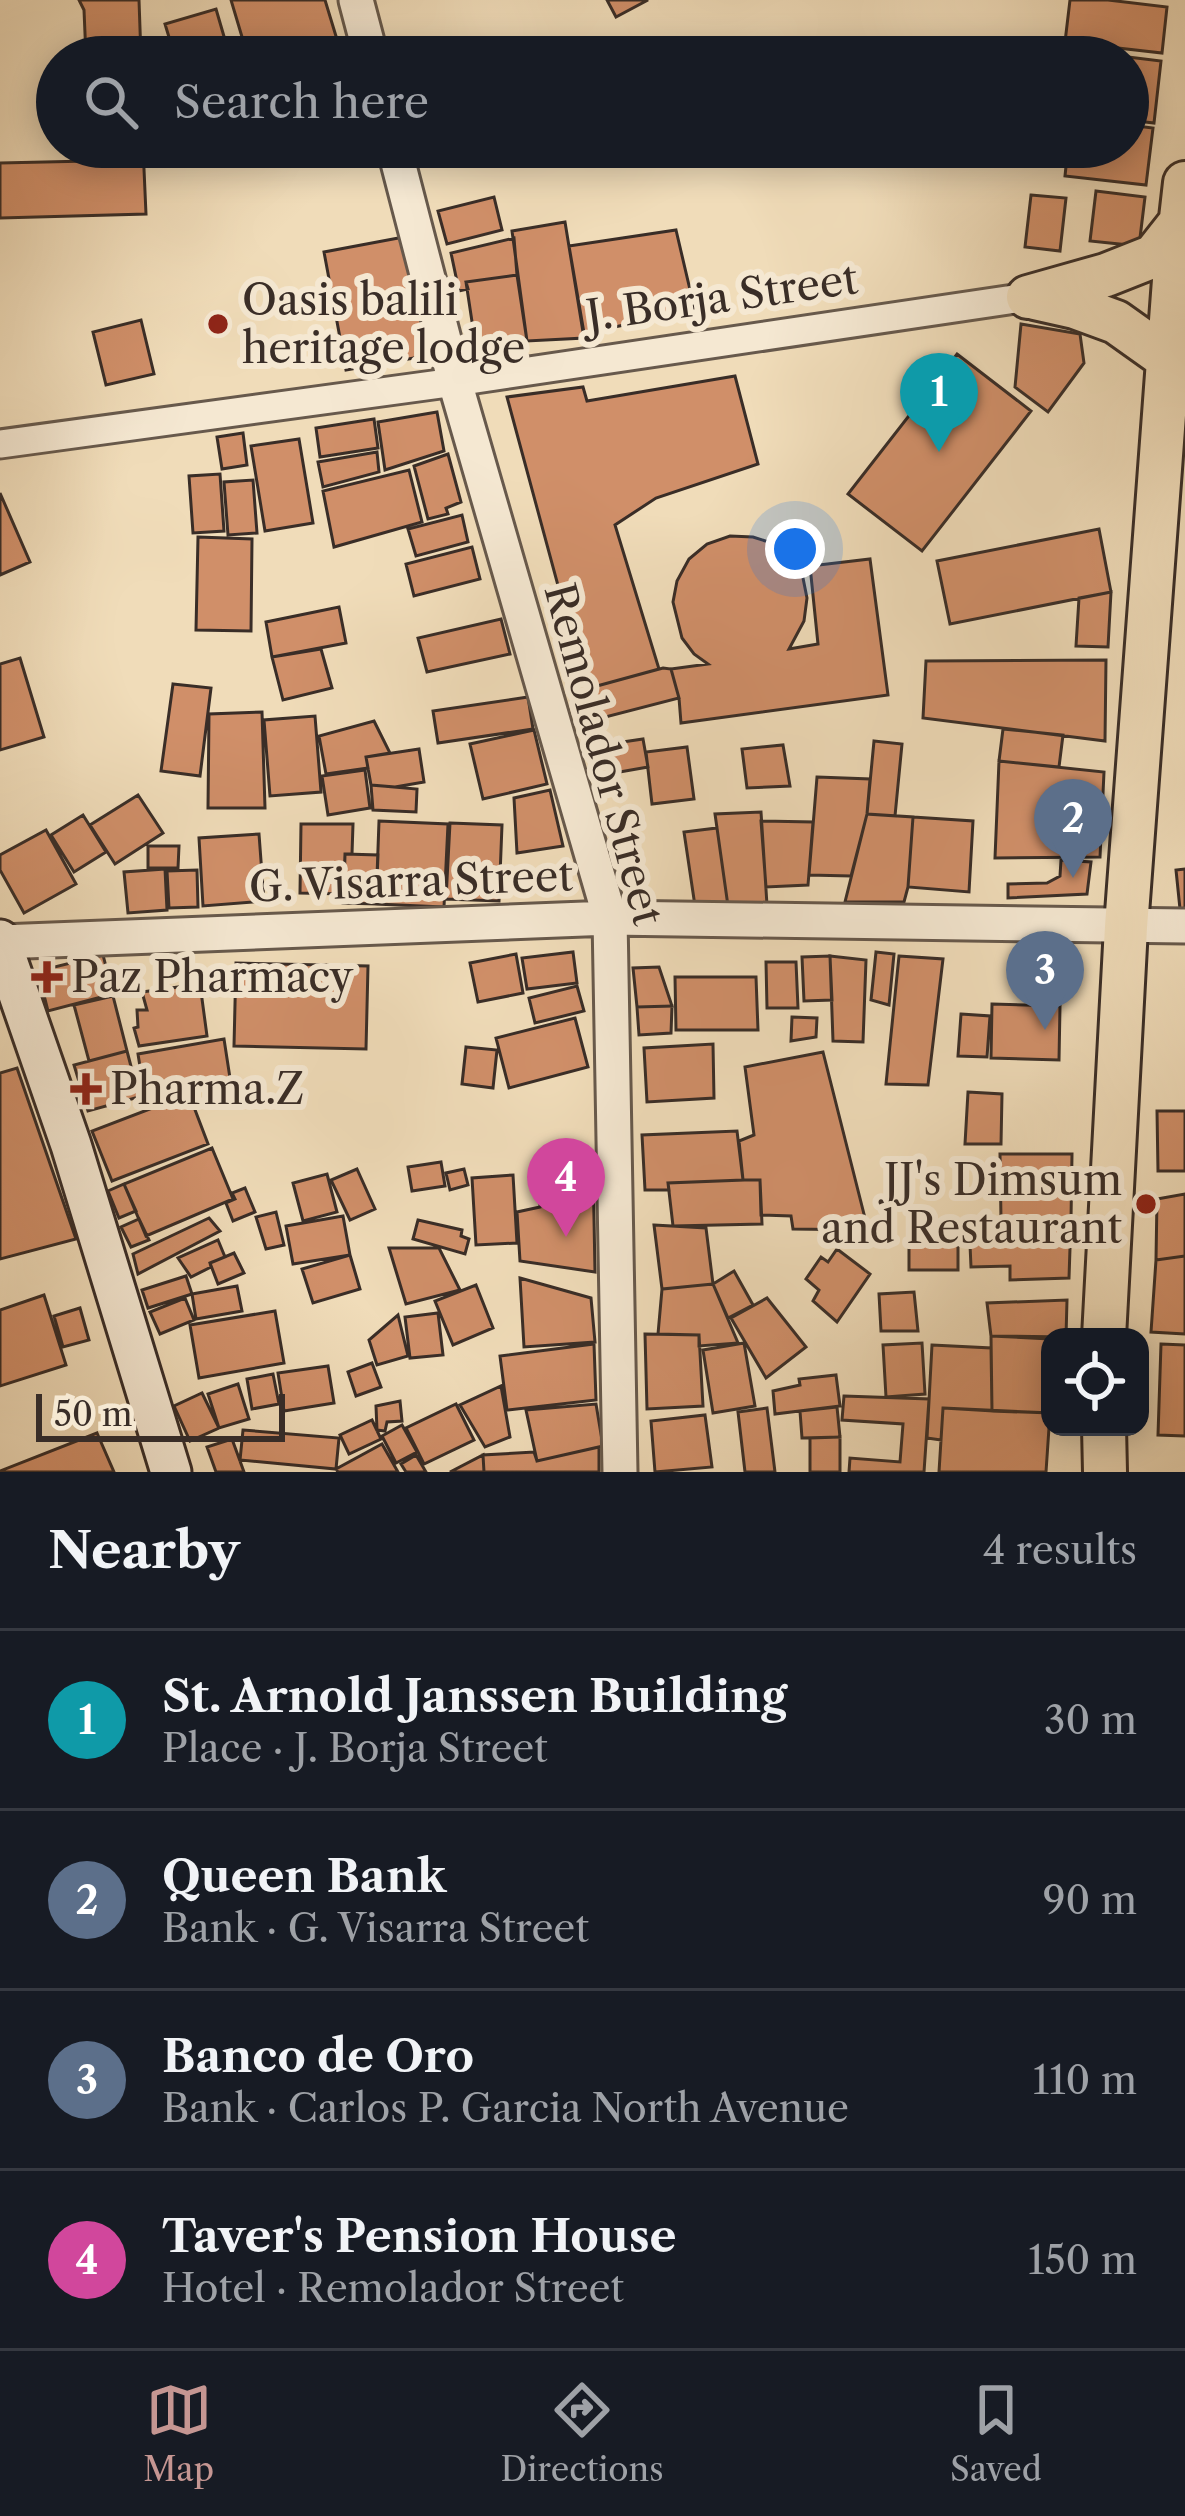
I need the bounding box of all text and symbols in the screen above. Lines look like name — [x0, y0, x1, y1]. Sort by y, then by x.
search box — [36, 36, 1149, 168]
icon: search — [78, 69, 144, 135]
text: Search here — [174, 74, 429, 130]
street label: J. Borja Street — [577, 252, 861, 343]
place label: Oasis balili heritage lodge — [242, 274, 525, 374]
marker: Oasis balili heritage lodge — [205, 311, 231, 337]
pin: 1 — [900, 353, 978, 452]
your location — [765, 519, 825, 579]
street label: Remolador Street — [533, 577, 675, 931]
pin: 2 — [1034, 779, 1112, 878]
street label: G. Visarra Street — [248, 849, 574, 913]
pin: 3 — [1006, 931, 1084, 1030]
place label: Paz Pharmacy — [71, 951, 354, 1003]
marker: Paz Pharmacy — [34, 964, 60, 990]
place label: Pharma.Z — [110, 1063, 305, 1115]
marker: Pharma.Z — [73, 1076, 99, 1102]
pin: 4 — [527, 1138, 605, 1237]
place label: JJ's Dimsum and Restaurant — [821, 1154, 1122, 1254]
marker: JJ's Dimsum and Restaurant — [1133, 1191, 1159, 1217]
map controls — [1041, 1328, 1149, 1436]
button: locate — [1041, 1328, 1149, 1436]
scale bar — [36, 1388, 285, 1441]
text: 50 m — [54, 1394, 132, 1435]
text: Nearby — [48, 1519, 240, 1581]
text: 4 results — [983, 1526, 1137, 1574]
text: St. Arnold Janssen Building — [162, 1668, 787, 1724]
text: 1 — [78, 1696, 96, 1744]
text: 30 m — [1044, 1696, 1137, 1744]
text: Place · J. Borja Street — [162, 1724, 548, 1772]
text: Queen Bank — [162, 1848, 446, 1904]
text: 2 — [75, 1876, 99, 1924]
text: 90 m — [1043, 1876, 1137, 1924]
text: Bank · G. Visarra Street — [162, 1904, 589, 1952]
text: Banco de Oro — [162, 2028, 474, 2084]
text: 3 — [76, 2056, 98, 2104]
text: 110 m — [1033, 2056, 1137, 2104]
text: Bank · Carlos P. Garcia North Avenue — [162, 2084, 849, 2132]
text: Taver's Pension House — [162, 2208, 676, 2264]
text: 4 — [75, 2236, 99, 2284]
text: 150 m — [1028, 2236, 1137, 2284]
text: Hotel · Remolador Street — [162, 2264, 624, 2312]
tab: Map — [143, 2377, 214, 2490]
tab: Directions — [501, 2377, 664, 2490]
tab: Saved — [950, 2377, 1042, 2490]

